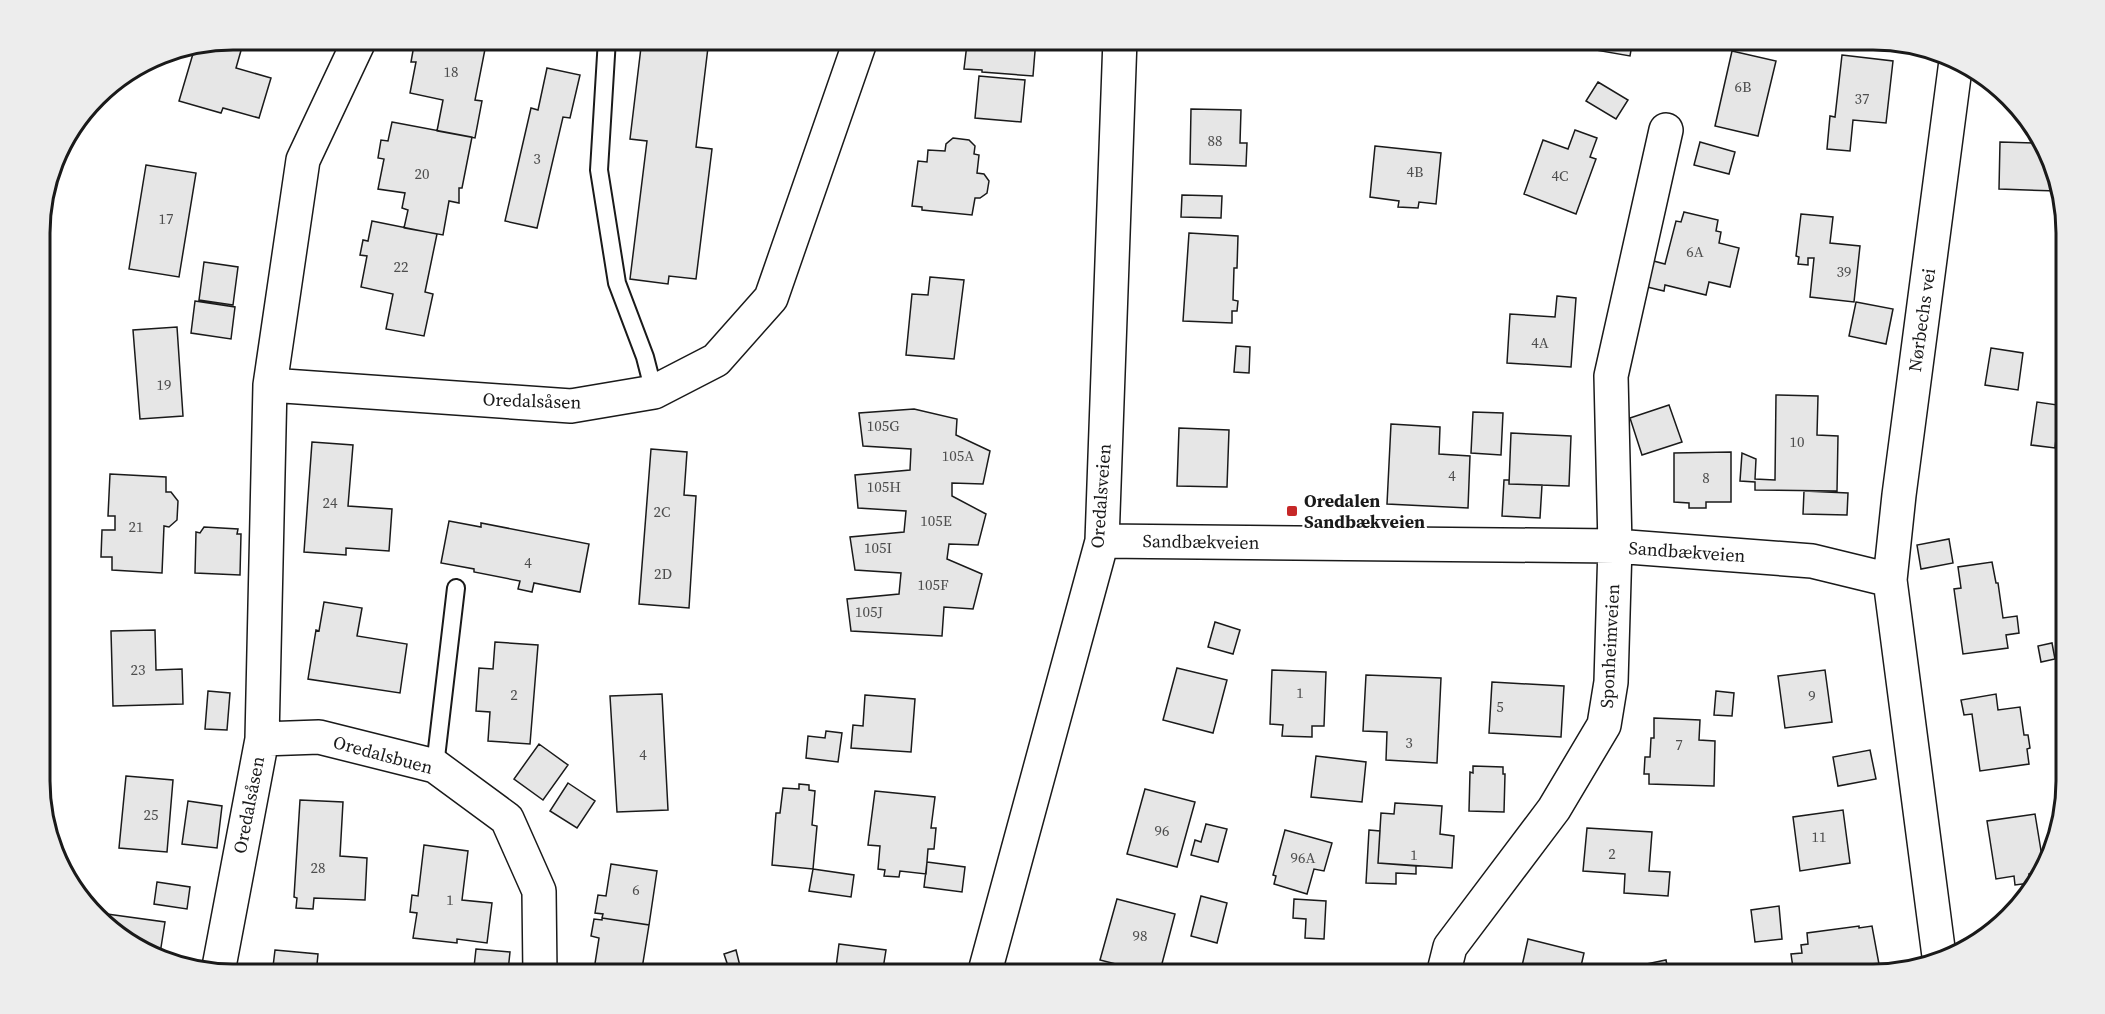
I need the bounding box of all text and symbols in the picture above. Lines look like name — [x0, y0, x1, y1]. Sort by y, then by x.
house number: 18 — [443, 61, 459, 82]
house number: 6B — [1735, 76, 1751, 97]
house number: 37 — [1854, 88, 1870, 109]
house number: 88 — [1207, 130, 1223, 151]
house number: 3 — [533, 148, 541, 169]
house number: 4B — [1407, 161, 1423, 182]
house number: 20 — [414, 163, 430, 184]
house number: 4C — [1552, 165, 1568, 186]
house number: 17 — [158, 208, 174, 229]
house number: 6A — [1686, 241, 1704, 262]
house number: 22 — [393, 256, 409, 277]
house number: 39 — [1836, 261, 1852, 282]
street label: Nørbechs vei — [1902, 266, 1941, 373]
house number: 4A — [1531, 332, 1549, 353]
house number: 19 — [156, 374, 172, 395]
street label: Oredalsåsen — [482, 386, 582, 415]
house number: 105G — [867, 415, 899, 436]
house number: 10 — [1789, 431, 1805, 452]
street label: Oredalsveien — [1084, 443, 1117, 549]
house number: 105A — [942, 445, 974, 466]
house number: 4 — [1448, 465, 1456, 486]
house number: 8 — [1702, 467, 1710, 488]
house number: 105H — [867, 476, 901, 497]
place label: Oredalen Sandbækveien — [1304, 488, 1425, 534]
house number: 24 — [322, 492, 338, 513]
house number: 2C — [654, 501, 670, 522]
marker: Oredalen Sandbækveien — [1285, 504, 1299, 518]
house number: 105E — [920, 510, 952, 531]
house number: 21 — [128, 516, 144, 537]
street label: Sandbækveien — [1142, 528, 1260, 555]
street label: Sandbækveien — [1628, 535, 1746, 568]
house number: 105I — [864, 537, 892, 558]
house number: 4 — [524, 552, 532, 573]
house number: 2D — [654, 563, 672, 584]
house number: 105F — [917, 574, 949, 595]
street label: Sponheimveien — [1594, 583, 1625, 709]
house number: 105J — [855, 601, 883, 622]
house number: 23 — [130, 659, 146, 680]
house number: 1 — [1296, 682, 1304, 703]
house number: 2 — [510, 684, 518, 705]
house number: 9 — [1808, 685, 1816, 706]
house number: 5 — [1496, 696, 1504, 717]
street label: Oredalsbuen — [331, 729, 436, 780]
house number: 3 — [1405, 732, 1413, 753]
house number: 7 — [1675, 734, 1683, 755]
house number: 4 — [639, 744, 647, 765]
street label: Oredalsåsen — [227, 754, 270, 856]
house number: 25 — [143, 804, 159, 825]
house number: 96 — [1154, 820, 1170, 841]
house number: 11 — [1811, 826, 1827, 847]
house number: 2 — [1608, 843, 1616, 864]
house number: 1 — [1410, 844, 1418, 865]
house number: 96A — [1291, 847, 1316, 868]
house number: 28 — [310, 857, 326, 878]
house number: 6 — [632, 879, 640, 900]
house number: 1 — [446, 889, 454, 910]
house number: 98 — [1132, 925, 1148, 946]

